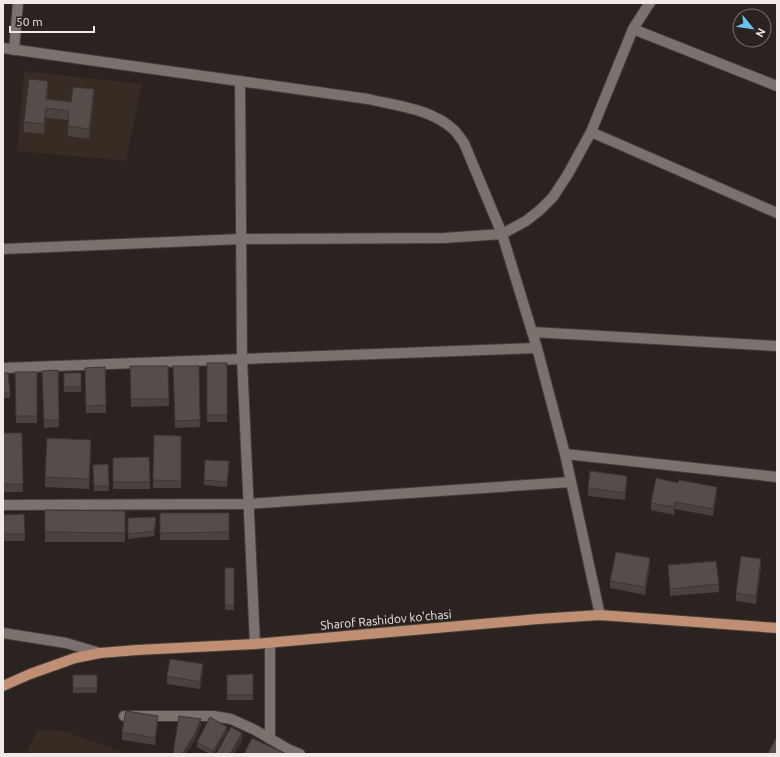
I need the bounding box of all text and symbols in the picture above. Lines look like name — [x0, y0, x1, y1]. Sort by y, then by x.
scale bar — [10, 8, 94, 34]
north arrow — [732, 8, 772, 48]
text: 50 m — [16, 15, 43, 28]
text: N — [754, 26, 768, 39]
street label: Sharof Rashidov ko'chasi — [320, 607, 452, 632]

